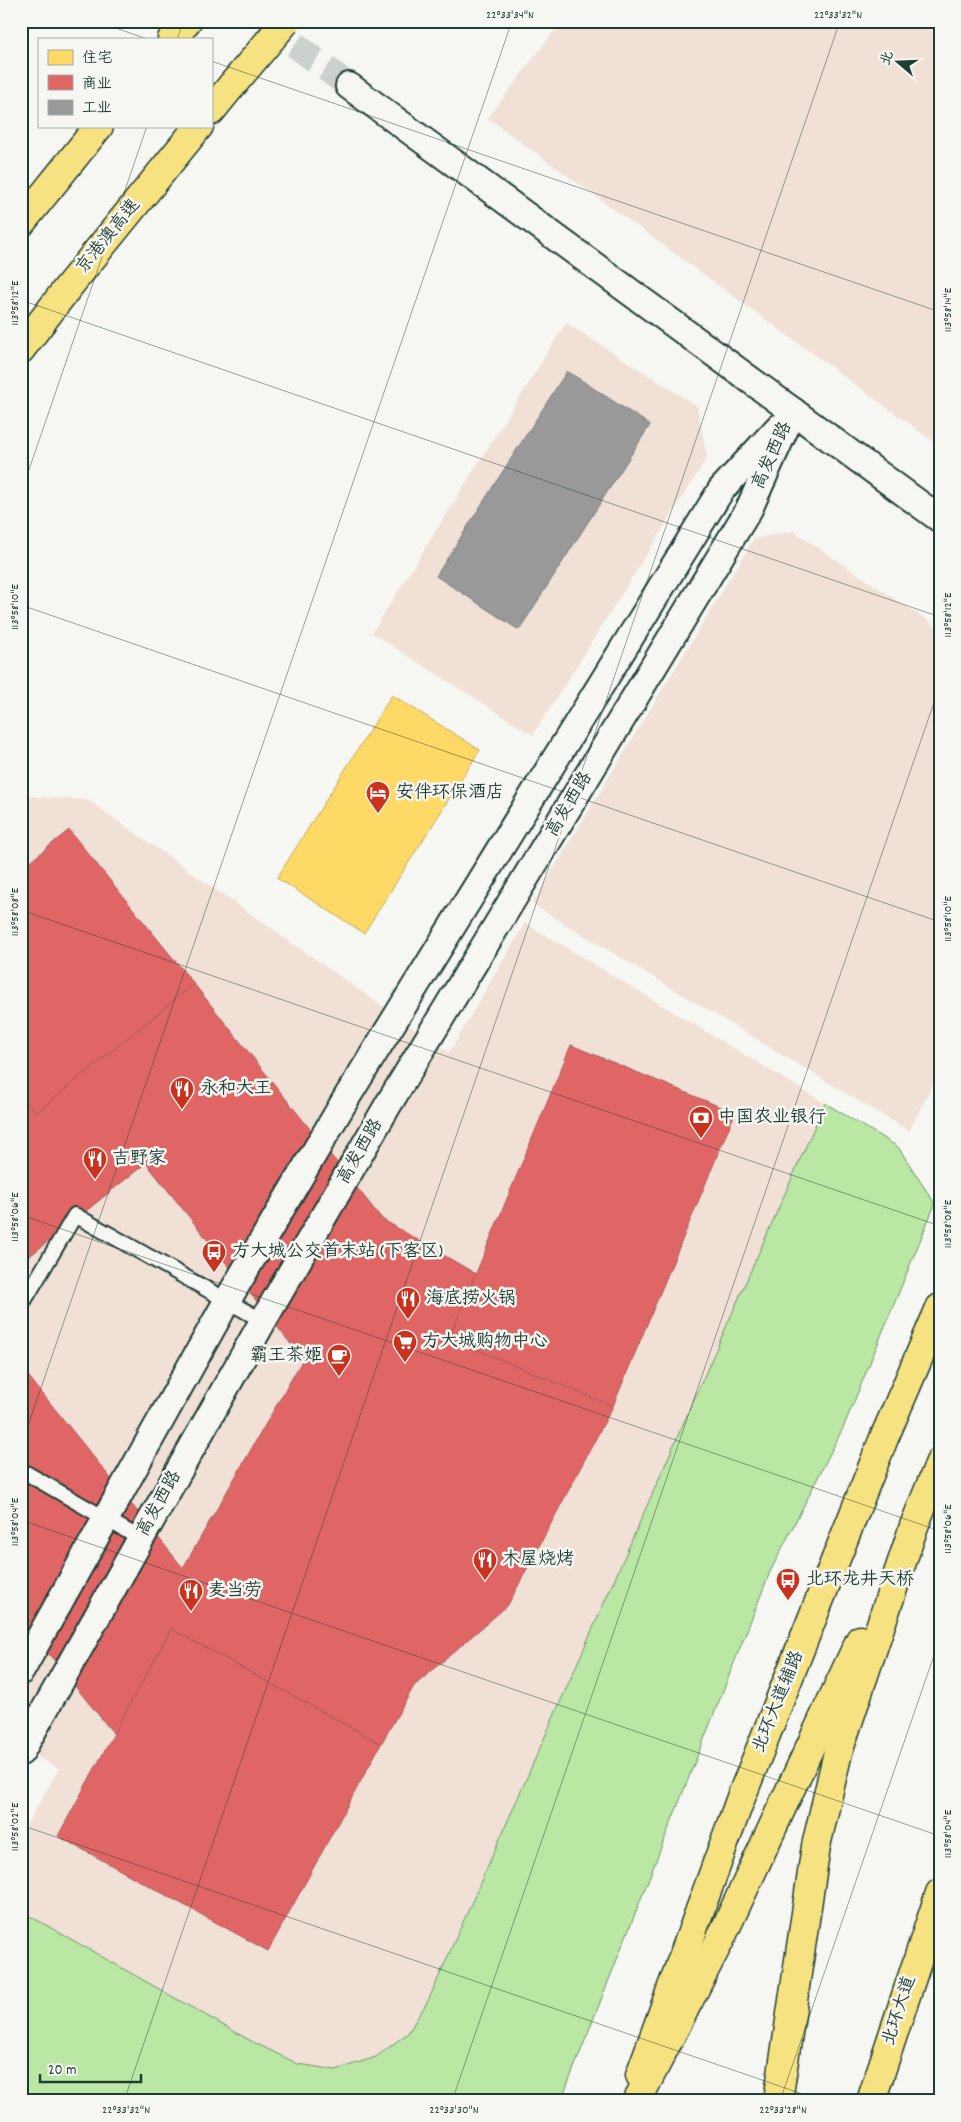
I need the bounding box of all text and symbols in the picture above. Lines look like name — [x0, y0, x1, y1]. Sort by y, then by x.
text: 22°33'34"N — [486, 7, 534, 24]
text: 22°33'32"N — [814, 7, 862, 24]
legend — [38, 38, 212, 128]
north arrow — [874, 38, 924, 88]
text: 住宅 — [82, 48, 112, 70]
text: 北 — [876, 49, 899, 68]
text: 商业 — [82, 74, 112, 96]
text: 工业 — [82, 98, 112, 120]
street label: 京港澳高速 — [71, 194, 147, 280]
text: 113°58'12"E — [7, 280, 24, 325]
text: 113°58'14"E — [940, 287, 957, 332]
street label: 高发西路 — [747, 418, 799, 494]
text: 113°58'10"E — [7, 583, 24, 630]
text: 113°58'12"E — [940, 592, 957, 637]
street label: 高发西路 — [541, 768, 599, 842]
hotel icon: 安伴环保酒店 — [365, 780, 391, 814]
place label: 安伴环保酒店 — [396, 781, 504, 806]
text: 113°58'08"E — [7, 887, 24, 936]
text: 113°58'10"E — [940, 895, 957, 942]
restaurant icon: 永和大王 — [169, 1076, 195, 1110]
place label: 永和大王 — [200, 1077, 272, 1102]
bank icon: 中国农业银行 — [688, 1105, 714, 1139]
place label: 中国农业银行 — [718, 1106, 826, 1131]
street label: 高发西路 — [332, 1115, 390, 1189]
restaurant icon: 吉野家 — [82, 1146, 108, 1180]
place label: 吉野家 — [112, 1147, 166, 1172]
text: 113°58'06"E — [7, 1192, 24, 1242]
text: 113°58'08"E — [940, 1199, 957, 1248]
bus stop icon: 方大城公交首末站 (下客区) — [201, 1239, 227, 1273]
place label: 方大城公交首末站 (下客区) — [232, 1240, 443, 1265]
restaurant icon: 海底捞火锅 — [395, 1286, 421, 1320]
place label: 海底捞火锅 — [426, 1287, 516, 1312]
supermarket icon: 方大城购物中心 — [392, 1329, 418, 1363]
place label: 方大城购物中心 — [422, 1330, 548, 1355]
cafe icon: 霸王茶姬 — [326, 1343, 352, 1377]
place label: 霸王茶姬 — [250, 1344, 322, 1369]
street label: 高发西路 — [132, 1466, 188, 1542]
text: 113°58'04"E — [7, 1497, 24, 1546]
text: 113°58'06"E — [940, 1504, 957, 1554]
restaurant icon: 木屋烧烤 — [472, 1547, 498, 1581]
place label: 木屋烧烤 — [502, 1548, 574, 1573]
bus stop icon: 北环龙井天桥 — [775, 1567, 801, 1601]
place label: 北环龙井天桥 — [806, 1568, 914, 1593]
restaurant icon: 麦当劳 — [178, 1578, 204, 1612]
place label: 麦当劳 — [208, 1579, 262, 1604]
street label: 北环大道辅路 — [747, 1647, 811, 1757]
text: 113°58'02"E — [7, 1802, 24, 1851]
text: 113°58'04"E — [940, 1809, 957, 1858]
street label: 北环大道 — [877, 1973, 923, 2049]
scale bar — [40, 2052, 141, 2084]
text: 20 m — [48, 2060, 76, 2082]
text: 22°33'32"N — [102, 2102, 150, 2119]
text: 22°33'30"N — [429, 2102, 479, 2119]
text: 22°33'28"N — [759, 2102, 807, 2119]

